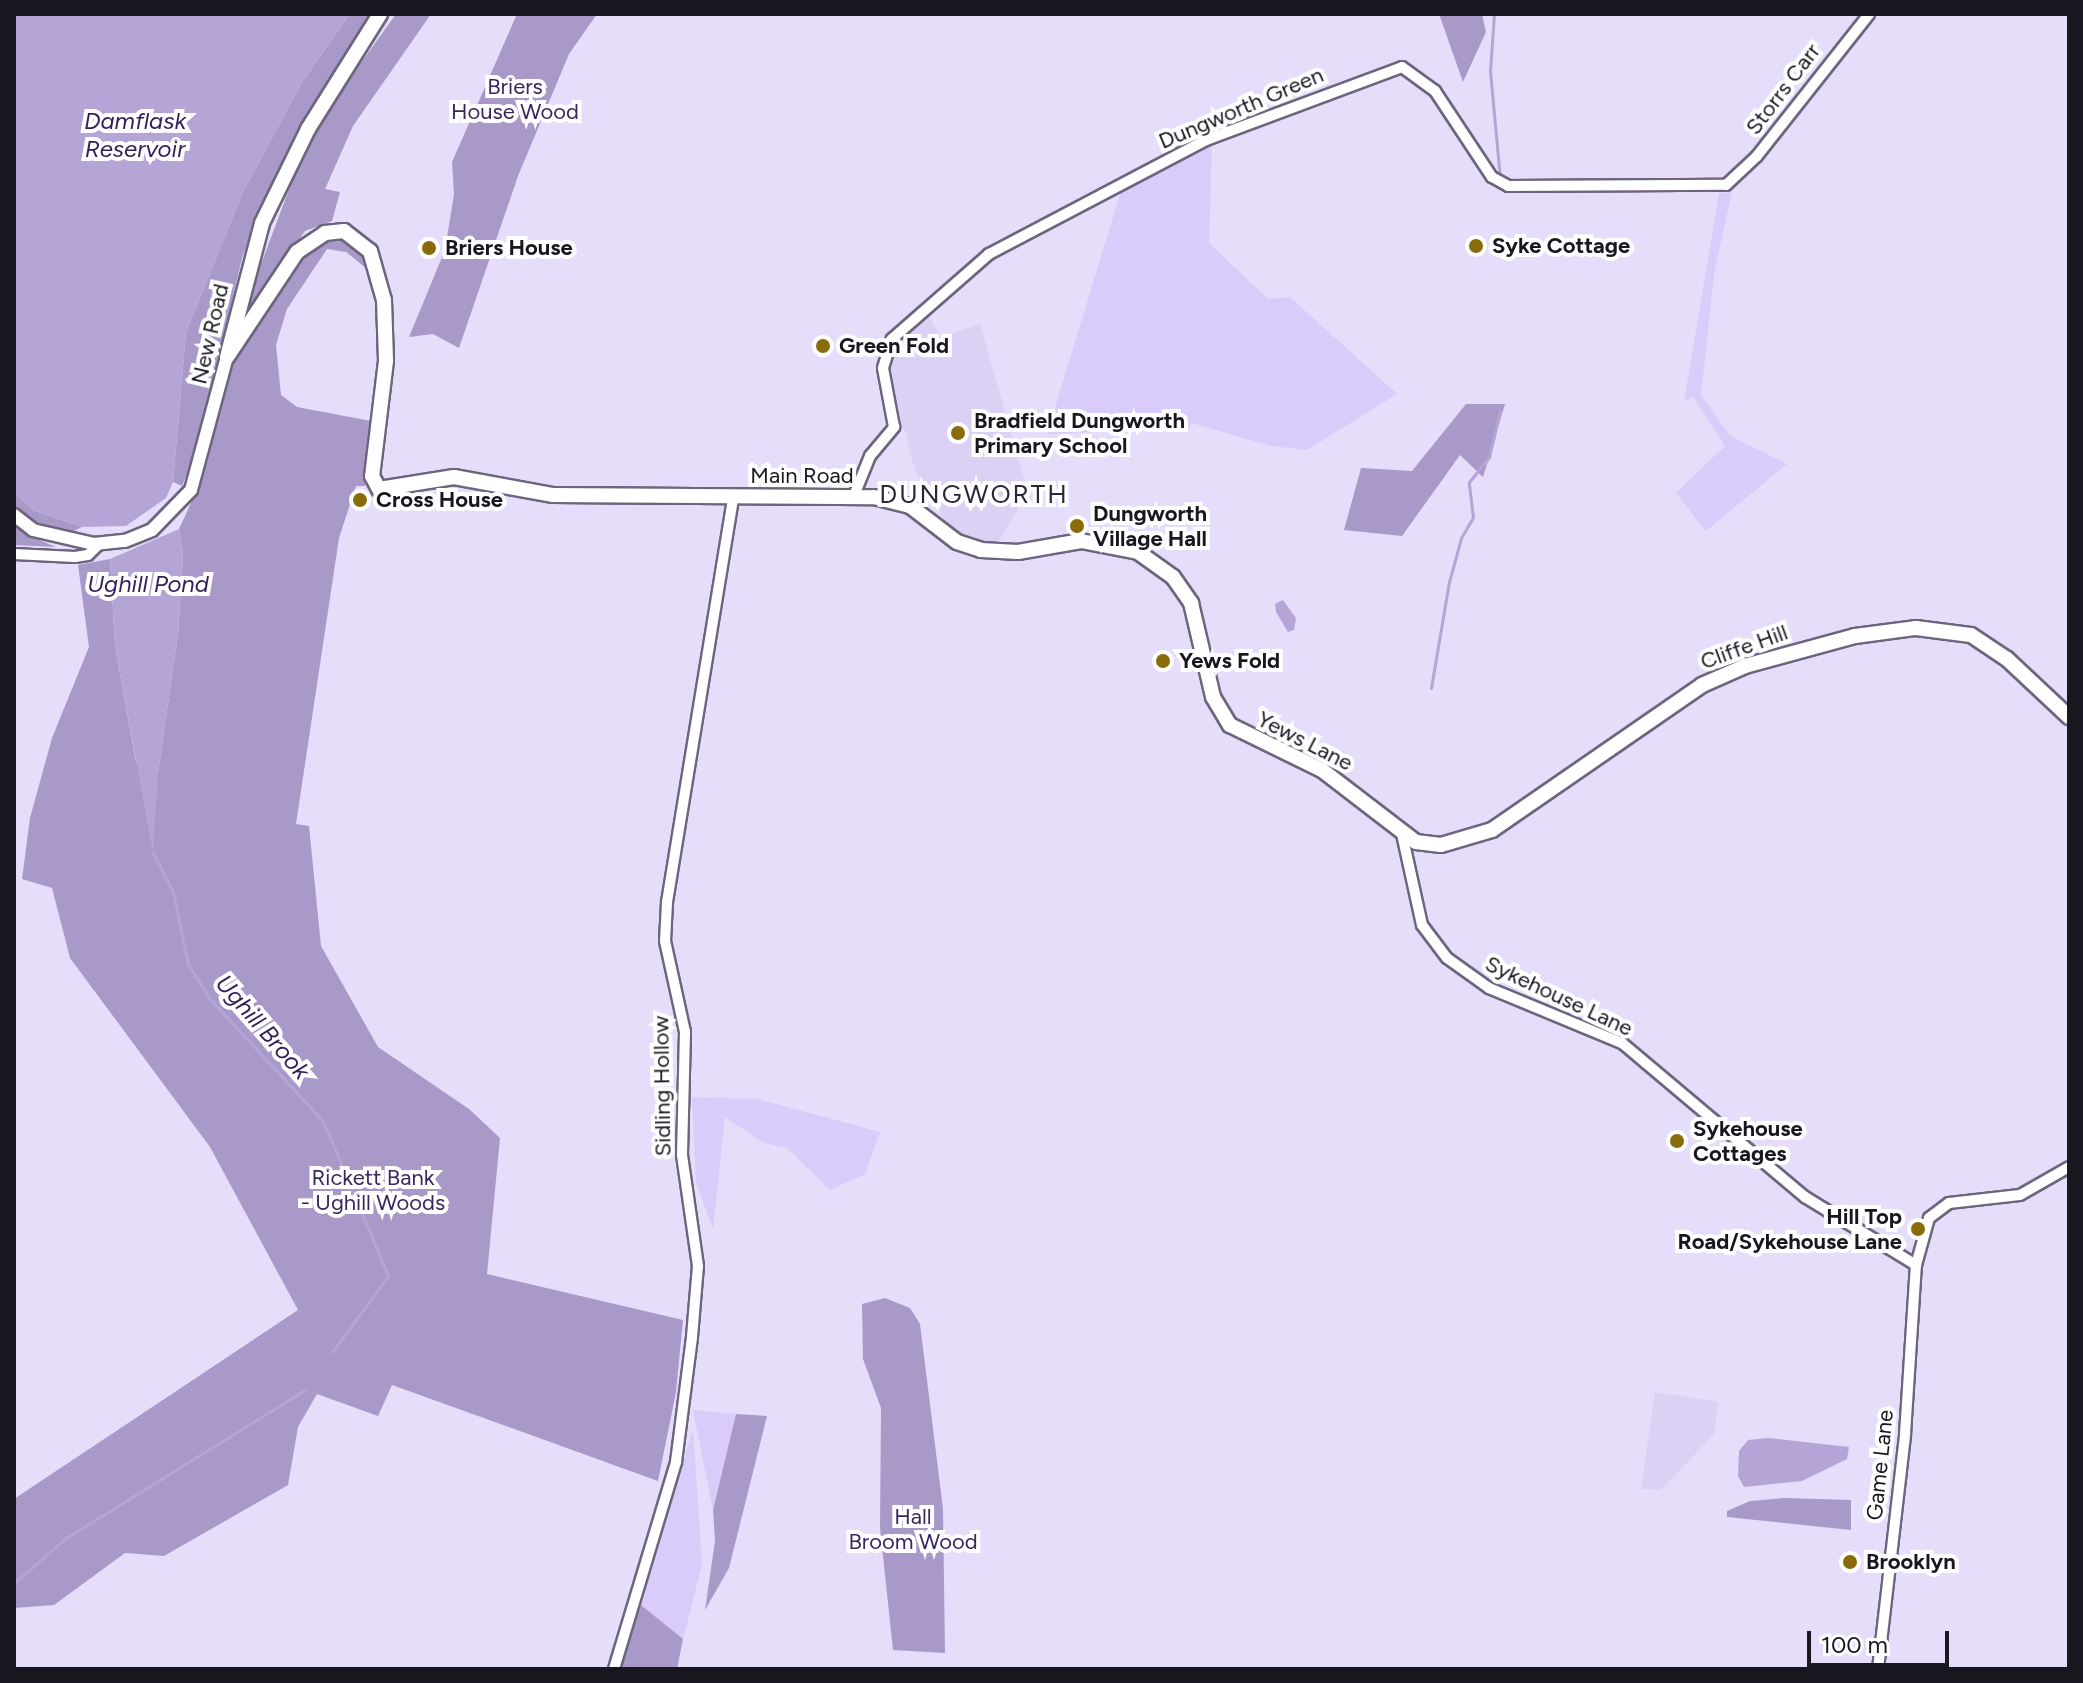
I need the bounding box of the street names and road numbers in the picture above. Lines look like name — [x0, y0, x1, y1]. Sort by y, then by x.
street label: Storrs Carr — [1740, 38, 1826, 140]
street label: Dungworth Green — [1155, 61, 1327, 155]
street label: New Road — [186, 281, 234, 387]
street label: Main Road — [750, 463, 854, 489]
street label: Cliffe Hill — [1697, 619, 1791, 675]
street label: Yews Lane — [1253, 706, 1357, 776]
street label: Sykehouse Lane — [1481, 950, 1637, 1042]
street label: Sidling Hollow — [648, 1015, 676, 1157]
street label: Game Lane — [1861, 1408, 1899, 1522]

